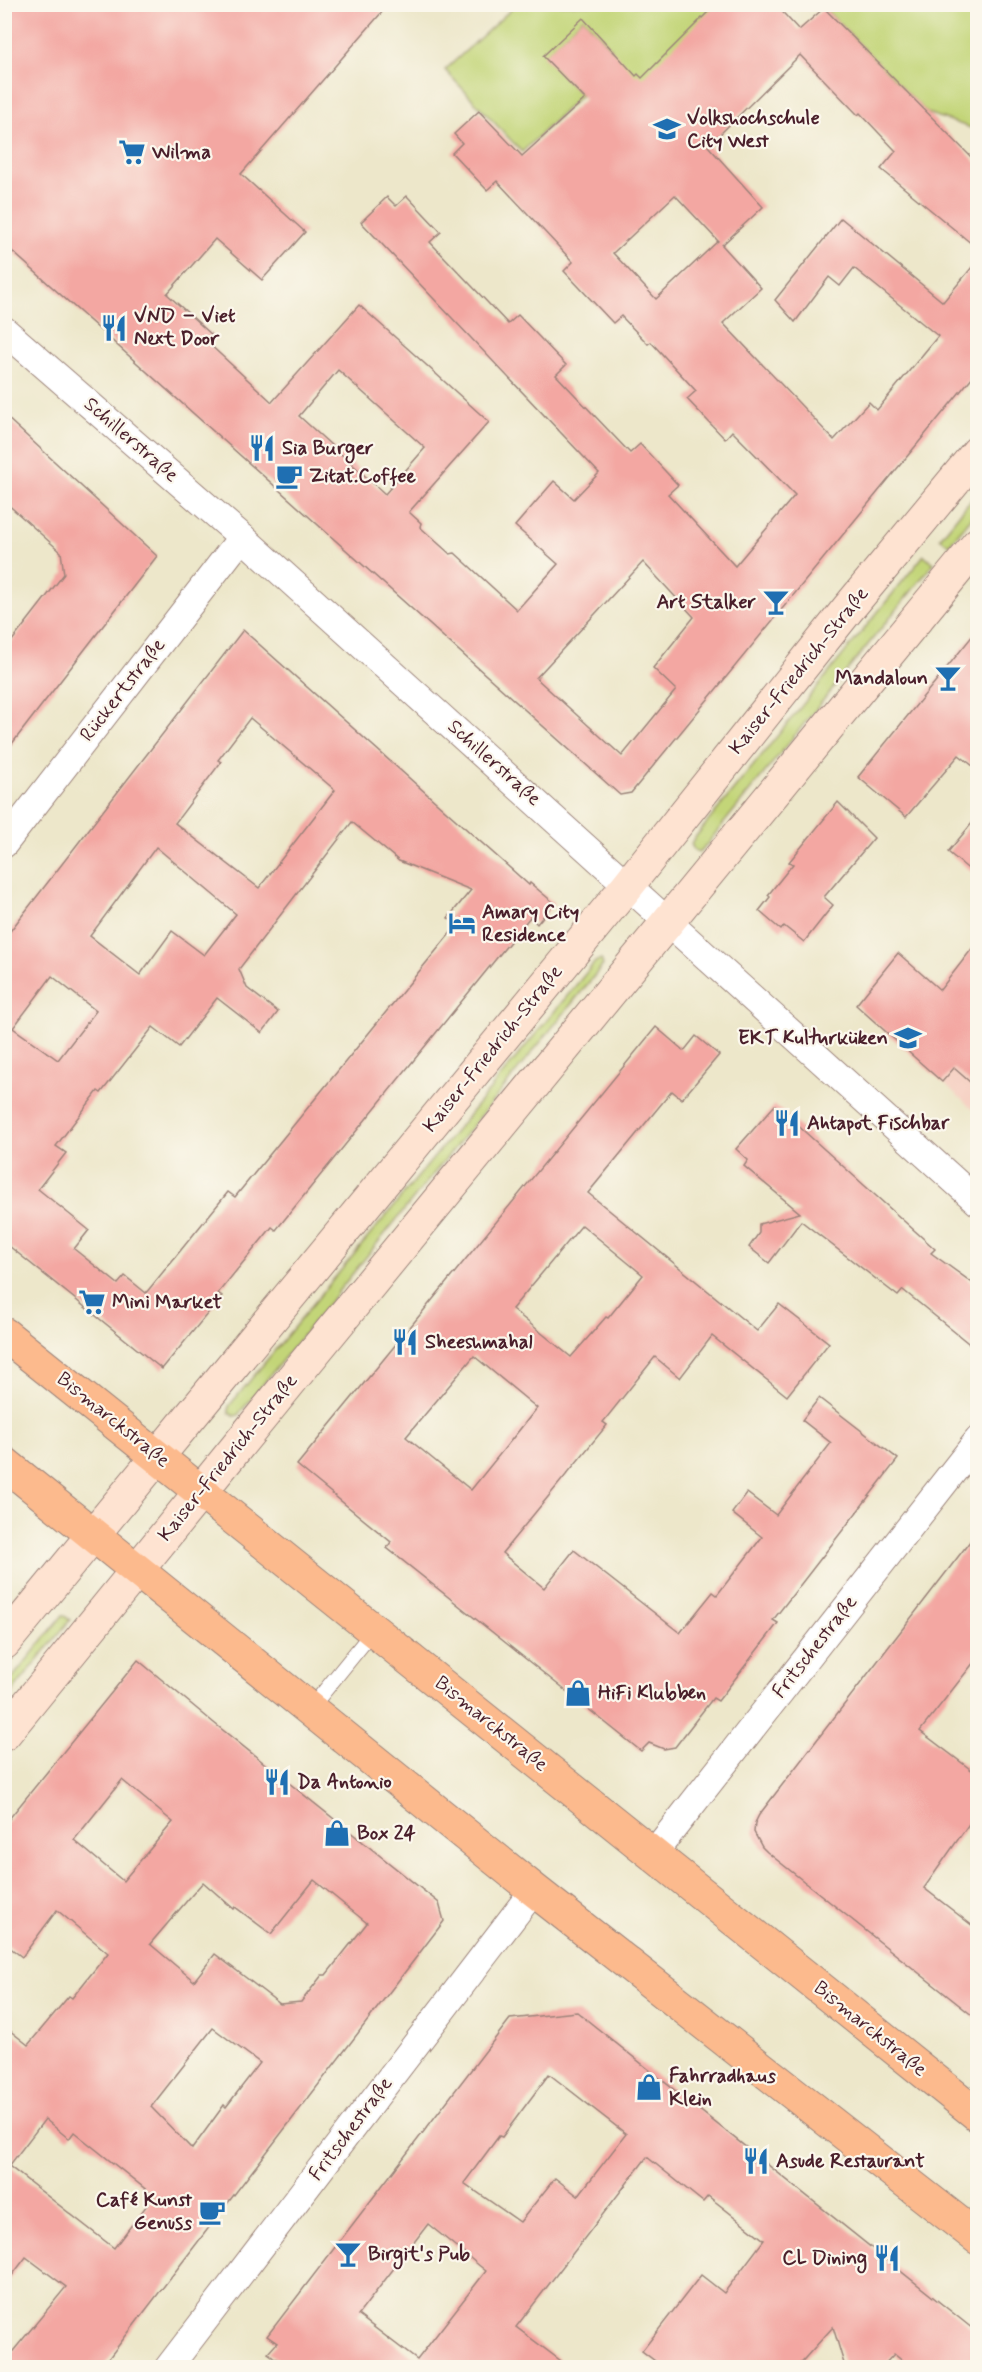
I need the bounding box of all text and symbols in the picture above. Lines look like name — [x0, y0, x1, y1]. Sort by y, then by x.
place label: Volkshochschule City West — [687, 105, 820, 155]
school or university icon: Volkshochschule City West — [652, 114, 682, 144]
supermarket icon: Wilma — [117, 137, 147, 167]
place label: Wilma — [151, 139, 211, 166]
place label: VND – Viet Next Door — [134, 303, 236, 353]
restaurant icon: VND – Viet Next Door — [99, 313, 129, 343]
street label: Schillerstraße — [78, 391, 184, 489]
restaurant icon: Sia Burger — [247, 433, 277, 463]
place label: Sia Burger — [282, 435, 374, 464]
cafe icon: Zitat.Coffee — [274, 461, 304, 491]
place label: Zitat.Coffee — [309, 463, 417, 490]
street label: Kaiser-Friedrich-Straße — [723, 581, 875, 761]
bar icon: Art Stalker — [761, 587, 791, 617]
place label: Art Stalker — [657, 589, 757, 616]
street label: Rückertstraße — [74, 633, 172, 747]
bar icon: Mandaloun — [933, 663, 963, 693]
place label: Mandaloun — [835, 665, 928, 692]
street label: Schillerstraße — [441, 714, 547, 812]
place label: Amary City Residence — [482, 899, 579, 949]
hotel icon: Amary City Residence — [447, 908, 477, 938]
street label: Kaiser-Friedrich-Straße — [417, 959, 569, 1139]
school or university icon: EKT Kulturküken — [893, 1023, 923, 1053]
place label: EKT Kulturküken — [738, 1025, 888, 1052]
restaurant icon: Ahtapot Fischbar — [772, 1108, 802, 1138]
place label: Ahtapot Fischbar — [807, 1110, 950, 1137]
supermarket icon: Mini Market — [77, 1287, 107, 1317]
place label: Mini Market — [112, 1289, 222, 1316]
restaurant icon: Sheeshmahal — [390, 1327, 420, 1357]
place label: Sheeshmahal — [425, 1329, 533, 1356]
street label: Bismarckstraße — [51, 1366, 175, 1474]
street label: Kaiser-Friedrich-Straße — [152, 1368, 304, 1548]
street label: Fritschestraße — [766, 1590, 864, 1704]
street label: Bismarckstraße — [429, 1670, 553, 1778]
shop icon: HiFi Klubben — [563, 1678, 593, 1708]
place label: HiFi Klubben — [598, 1680, 706, 1707]
restaurant icon: Da Antonio — [262, 1767, 292, 1797]
place label: Da Antonio — [297, 1769, 392, 1796]
shop icon: Box 24 — [322, 1818, 352, 1848]
place label: Box 24 — [357, 1820, 417, 1847]
street label: Bismarckstraße — [808, 1975, 932, 2083]
place label: Fahrradhaus Klein — [669, 2063, 776, 2113]
street label: Fritschestraße — [303, 2071, 399, 2187]
shop icon: Fahrradhaus Klein — [634, 2072, 664, 2102]
restaurant icon: Asude Restaurant — [741, 2146, 771, 2176]
place label: Asude Restaurant — [776, 2148, 925, 2175]
place label: Café Kunst Genuss — [96, 2187, 192, 2237]
cafe icon: Café Kunst Genuss — [197, 2197, 227, 2227]
bar icon: Birgit's Pub — [333, 2239, 363, 2269]
place label: Birgit's Pub — [368, 2241, 470, 2270]
restaurant icon: CL Dining — [872, 2243, 902, 2273]
place label: CL Dining — [782, 2245, 867, 2274]

